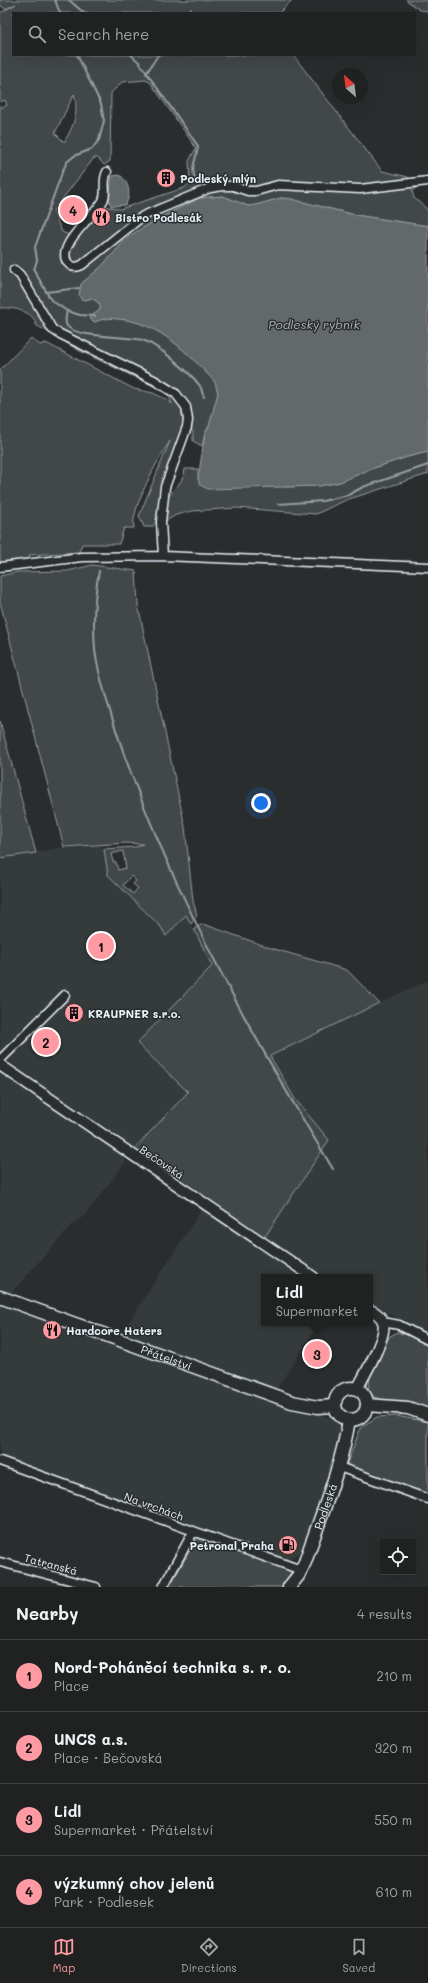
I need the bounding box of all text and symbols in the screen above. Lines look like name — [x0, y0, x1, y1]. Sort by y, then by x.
search box — [12, 12, 416, 56]
icon: search — [26, 23, 48, 45]
text: Search here — [58, 24, 149, 44]
north arrow — [332, 68, 368, 104]
building icon: Podleský mlýn — [155, 167, 177, 189]
place label: Podleský mlýn — [180, 171, 256, 186]
pin: 4 — [60, 195, 86, 225]
restaurant icon: Bistro Podlesák — [90, 206, 112, 228]
place label: Bistro Podlesák — [115, 210, 202, 225]
water label: Podleský rybník — [268, 316, 360, 332]
your location — [251, 793, 271, 813]
pin: 1 — [88, 931, 114, 961]
building icon: KRAUPNER s.r.o. — [63, 1002, 85, 1024]
place label: KRAUPNER s.r.o. — [88, 1006, 181, 1021]
pin: 2 — [33, 1027, 59, 1057]
street label: Bečovská — [137, 1142, 187, 1182]
popup — [261, 1274, 373, 1326]
text: Lidl — [276, 1282, 303, 1302]
text: Supermarket — [276, 1302, 358, 1319]
restaurant icon: Hardcore Haters — [41, 1319, 63, 1341]
place label: Hardcore Haters — [66, 1323, 163, 1338]
pin: 3 — [304, 1339, 330, 1369]
street label: Přátelství — [139, 1341, 194, 1373]
street label: Podleská — [310, 1481, 340, 1531]
street label: Na vrchách — [122, 1488, 186, 1524]
fuel station icon: Petronal Praha — [277, 1534, 299, 1556]
place label: Petronal Praha — [189, 1538, 274, 1553]
map controls — [380, 1539, 416, 1575]
button: locate — [380, 1539, 416, 1575]
street label: Tatranská — [23, 1550, 79, 1578]
text: Nearby — [16, 1602, 78, 1624]
text: 4 results — [357, 1605, 412, 1622]
text: Nord-Poháněcí technika s. r. o. — [54, 1657, 291, 1677]
text: 1 — [26, 1667, 32, 1684]
text: 210 m — [376, 1667, 412, 1684]
text: Place — [54, 1677, 89, 1694]
text: UNCS a.s. — [54, 1729, 128, 1749]
text: 2 — [25, 1739, 33, 1756]
text: 320 m — [375, 1739, 412, 1756]
text: Place · Bečovská — [54, 1749, 163, 1766]
text: Lidl — [54, 1801, 81, 1821]
text: 3 — [25, 1811, 33, 1828]
text: 550 m — [374, 1811, 412, 1828]
text: Supermarket · Přátelství — [54, 1821, 213, 1838]
text: výzkumný chov jelenů — [54, 1873, 215, 1893]
text: 4 — [25, 1883, 33, 1900]
text: 610 m — [376, 1883, 412, 1900]
text: Park · Podlesek — [54, 1893, 154, 1910]
tab: Map — [53, 1936, 75, 1975]
tab: Directions — [181, 1936, 237, 1975]
tab: Saved — [342, 1936, 375, 1975]

